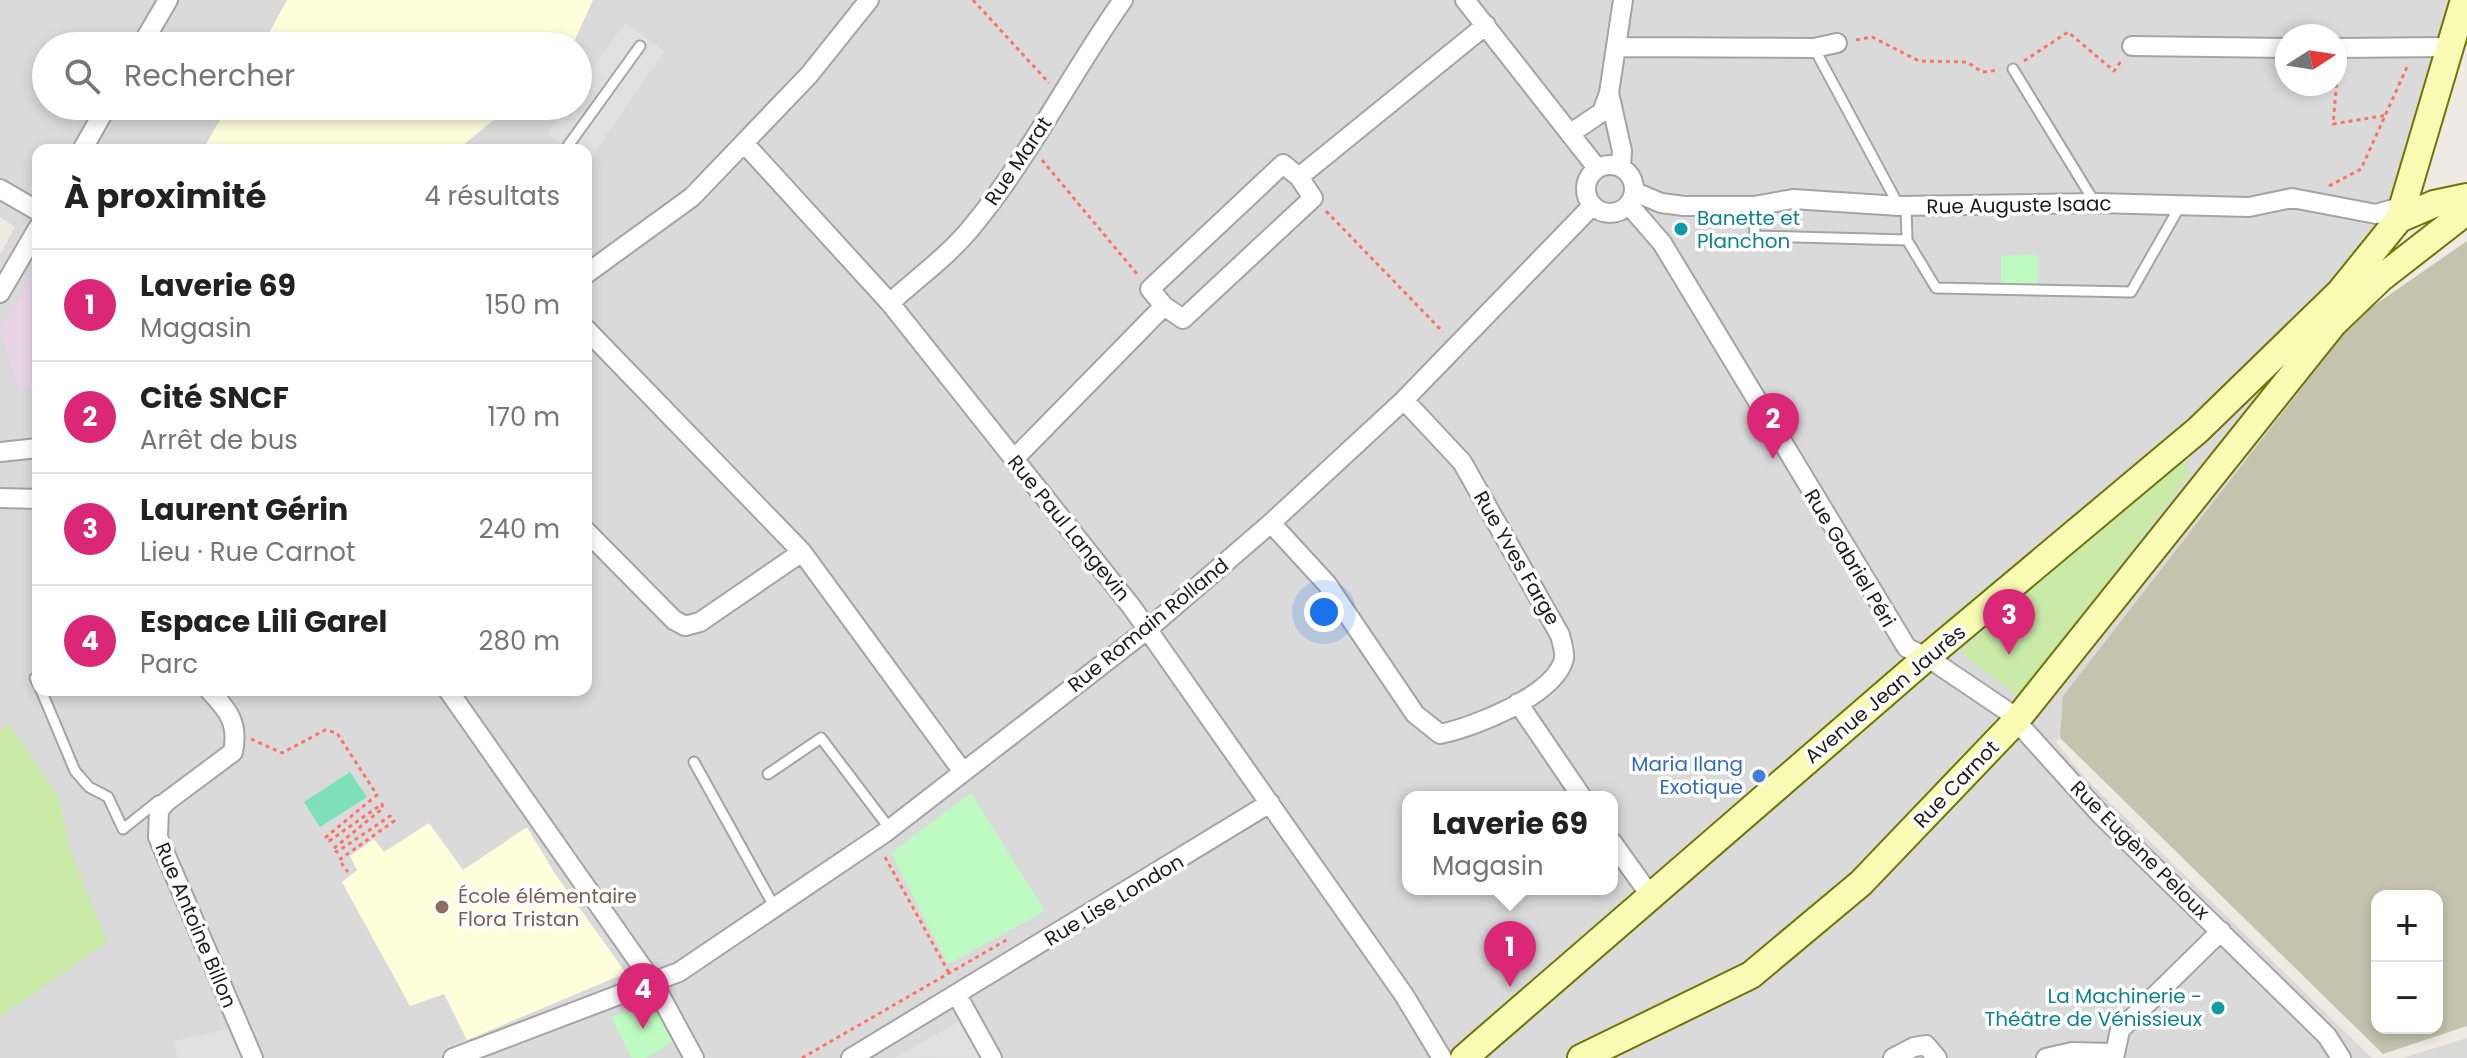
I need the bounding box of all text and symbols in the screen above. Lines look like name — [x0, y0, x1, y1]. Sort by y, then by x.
north arrow — [2275, 24, 2347, 96]
search box — [32, 32, 592, 120]
icon: search — [60, 54, 104, 98]
text: Rechercher — [124, 54, 295, 97]
street label: Rue Marat — [978, 111, 1058, 211]
text: À proximité — [64, 172, 266, 220]
text: 4 résultats — [424, 178, 560, 214]
street label: Rue Auguste Isaac — [1926, 189, 2112, 221]
place label: Banette et Planchon — [1697, 204, 1800, 255]
marker: Banette et Planchon — [1672, 220, 1690, 238]
text: Laverie 69 — [140, 264, 296, 307]
text: 1 — [85, 287, 95, 323]
text: 150 m — [485, 287, 560, 323]
text: Magasin — [140, 310, 252, 346]
text: Cité SNCF — [140, 376, 289, 419]
pin: 2 — [1747, 393, 1799, 459]
text: 2 — [83, 399, 97, 435]
text: 170 m — [487, 399, 560, 435]
text: Arrêt de bus — [140, 422, 298, 458]
street label: Rue Paul Langevin — [1001, 449, 1137, 607]
street label: Rue Gabriel Péri — [1798, 484, 1902, 632]
street label: Rue Yves Farge — [1467, 486, 1567, 630]
text: Laurent Gérin — [140, 488, 348, 531]
text: 3 — [82, 511, 98, 547]
text: 240 m — [479, 511, 560, 547]
text: Lieu · Rue Carnot — [140, 534, 355, 570]
street label: Rue Romain Rolland — [1062, 551, 1234, 699]
pin: 3 — [1983, 589, 2035, 655]
your location — [1304, 592, 1344, 632]
text: Espace Lili Garel — [140, 600, 387, 643]
street label: Avenue Jean Jaurès — [1799, 618, 1971, 770]
text: 4 — [81, 623, 99, 659]
text: 280 m — [479, 623, 560, 659]
text: Parc — [140, 646, 198, 682]
street label: Rue Carnot — [1907, 734, 2005, 834]
place label: Maria Ilang Exotique — [1631, 750, 1743, 801]
marker: Maria Ilang Exotique — [1750, 767, 1768, 785]
street label: Rue Eugène Peloux — [2064, 774, 2216, 926]
popup — [1402, 791, 1618, 895]
text: Laverie 69 — [1432, 802, 1588, 845]
street label: Rue Antoine Billon — [149, 838, 243, 1012]
street label: Rue Lise London — [1039, 847, 1189, 953]
text: Magasin — [1432, 848, 1544, 884]
place label: École élémentaire Flora Tristan — [458, 882, 637, 933]
map controls — [2371, 890, 2443, 1034]
button: + — [2371, 890, 2443, 962]
marker: École élémentaire Flora Tristan — [433, 898, 451, 916]
pin: 1 — [1484, 921, 1536, 987]
button: − — [2371, 962, 2443, 1034]
pin: 4 — [617, 963, 669, 1029]
place label: La Machinerie - Théâtre de Vénissieux — [1985, 982, 2202, 1033]
marker: La Machinerie - Théâtre de Vénissieux — [2209, 999, 2227, 1017]

